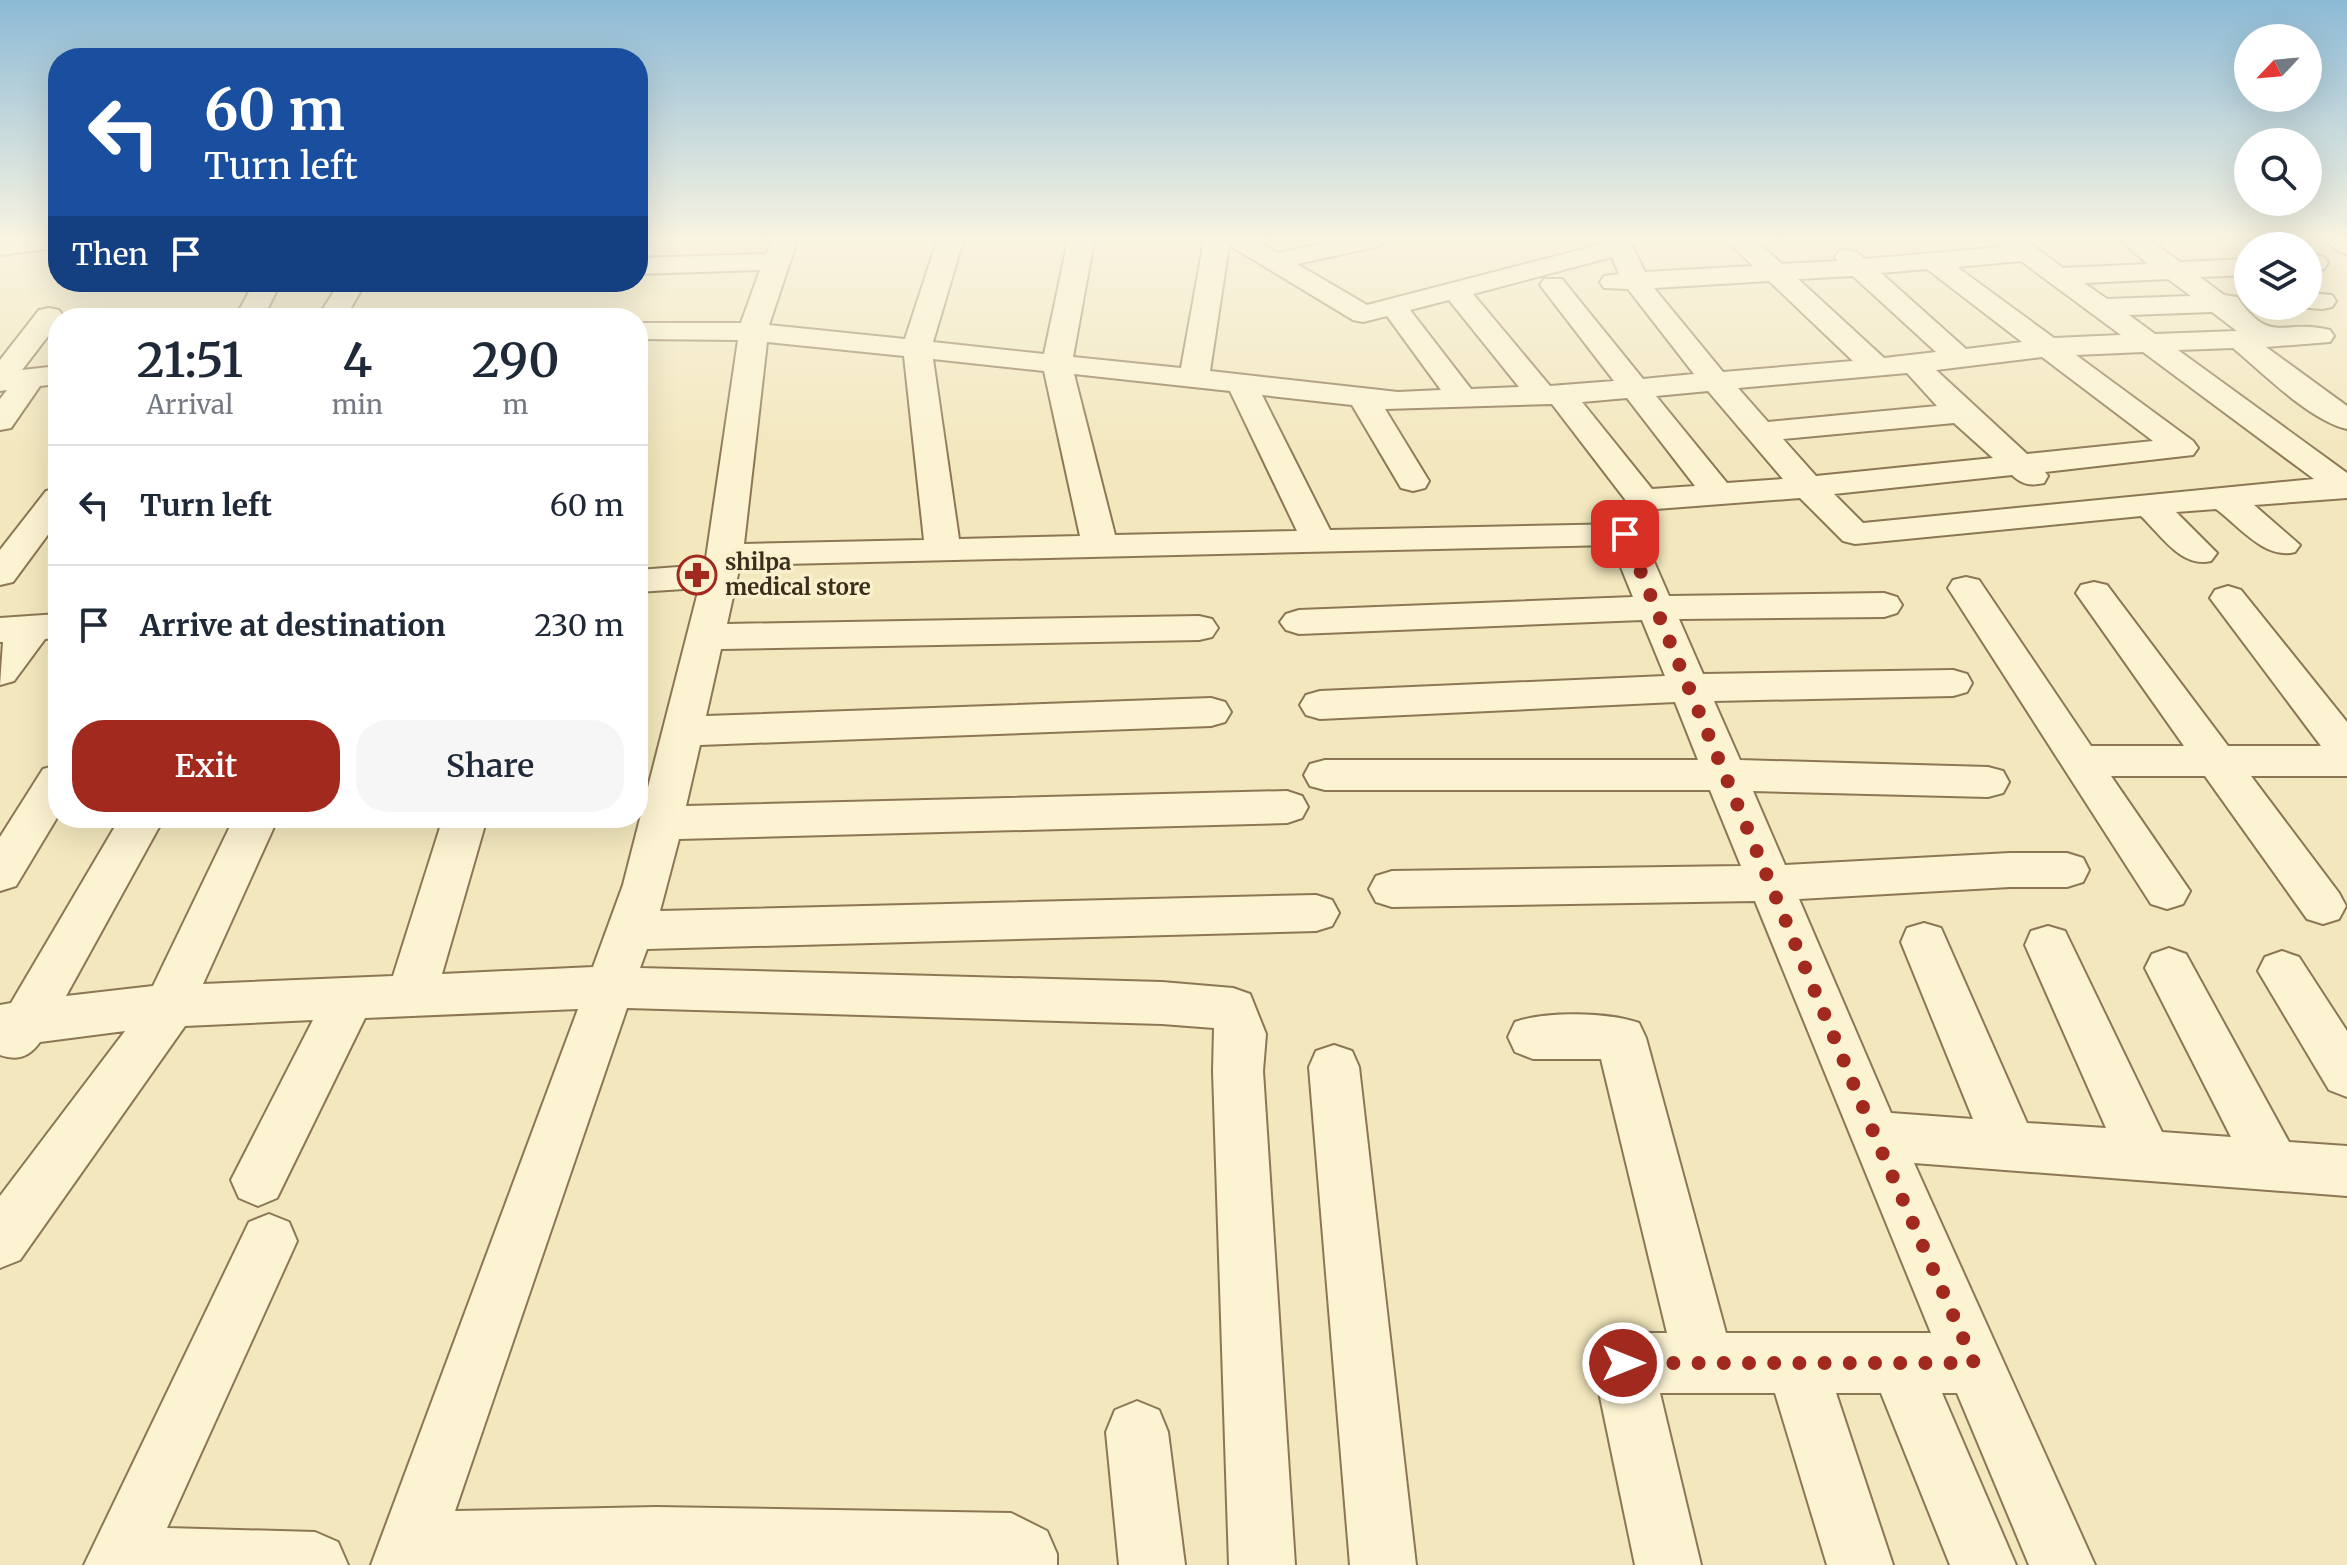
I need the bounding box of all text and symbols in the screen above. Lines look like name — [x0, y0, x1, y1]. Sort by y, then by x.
north arrow — [2234, 24, 2322, 112]
map controls — [2234, 24, 2322, 320]
text: 60 m — [204, 75, 345, 145]
icon: left — [72, 80, 176, 184]
button: search — [2234, 128, 2322, 216]
text: Turn left — [204, 144, 358, 189]
icon: arrive — [164, 232, 208, 276]
button: layers — [2234, 232, 2322, 320]
text: Then — [72, 235, 148, 273]
text: 21:51 — [137, 330, 243, 390]
text: 4 — [342, 330, 372, 390]
text: 290 — [472, 330, 559, 390]
text: Arrival — [146, 388, 233, 421]
text: min — [332, 388, 383, 421]
text: m — [503, 388, 528, 421]
icon: left — [72, 483, 116, 527]
text: Turn left — [140, 486, 272, 524]
text: 60 m — [550, 486, 624, 524]
pin — [1591, 500, 1659, 568]
icon: arrive — [1603, 512, 1647, 556]
place label: shilpa medical store — [725, 548, 871, 601]
pharmacy icon: shilpa medical store — [676, 554, 718, 596]
icon: arrive — [72, 603, 116, 647]
text: Arrive at destination — [140, 606, 446, 644]
text: 230 m — [534, 606, 624, 644]
button: Exit — [72, 720, 340, 812]
button: Share — [356, 720, 624, 812]
position arrow — [1581, 1321, 1665, 1405]

